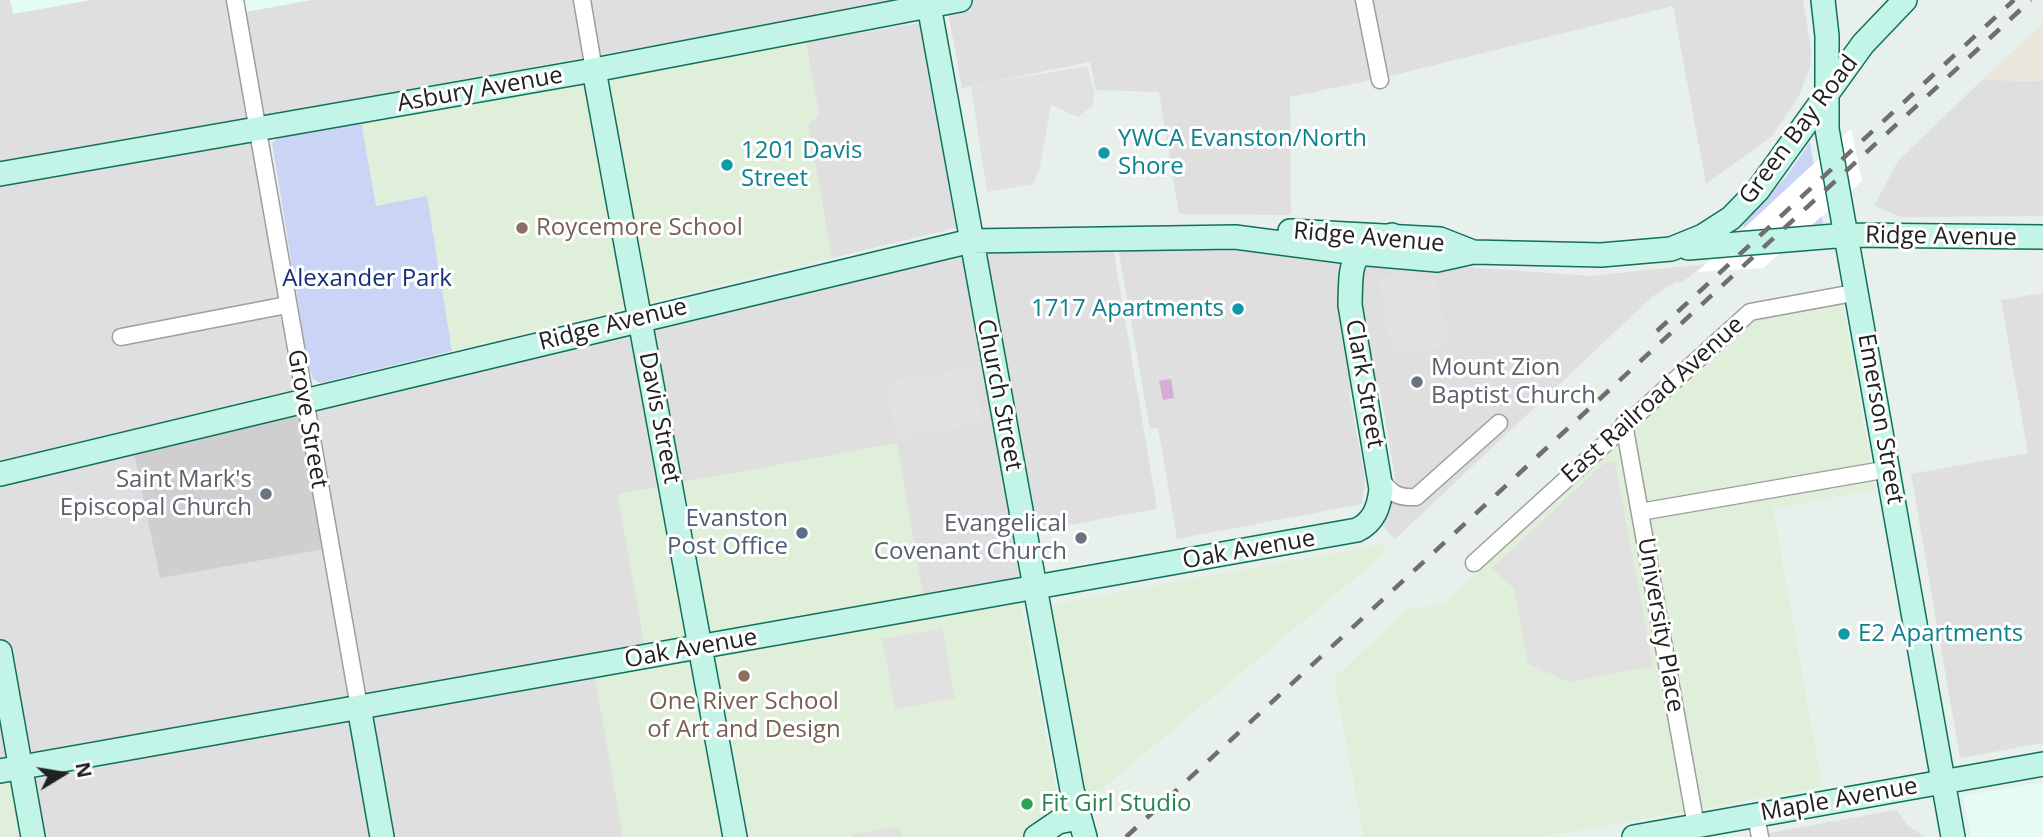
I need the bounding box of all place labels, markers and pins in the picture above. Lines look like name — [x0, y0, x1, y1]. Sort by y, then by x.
place label: YWCA Evanston/North Shore — [1118, 125, 1367, 181]
place label: 1201 Davis Street — [741, 137, 862, 193]
marker: YWCA Evanston/North Shore — [1096, 145, 1112, 161]
marker: 1201 Davis Street — [719, 157, 735, 173]
place label: Roycemore School — [536, 214, 743, 242]
marker: Roycemore School — [514, 220, 530, 236]
place label: 1717 Apartments — [1031, 295, 1224, 323]
marker: 1717 Apartments — [1230, 301, 1246, 317]
place label: Mount Zion Baptist Church — [1431, 354, 1596, 410]
marker: Mount Zion Baptist Church — [1409, 374, 1425, 390]
place label: Saint Mark's Episcopal Church — [60, 466, 252, 522]
marker: Saint Mark's Episcopal Church — [258, 486, 274, 502]
place label: Evanston Post Office — [667, 505, 788, 561]
place label: Evangelical Covenant Church — [874, 510, 1067, 566]
marker: Evanston Post Office — [794, 525, 810, 541]
marker: Evangelical Covenant Church — [1073, 530, 1089, 546]
place label: E2 Apartments — [1858, 620, 2023, 648]
marker: E2 Apartments — [1836, 626, 1852, 642]
marker: One River School of Art and Design — [736, 668, 752, 684]
place label: One River School of Art and Design — [647, 688, 841, 744]
place label: Fit Girl Studio — [1041, 790, 1191, 818]
marker: Fit Girl Studio — [1019, 796, 1035, 812]

